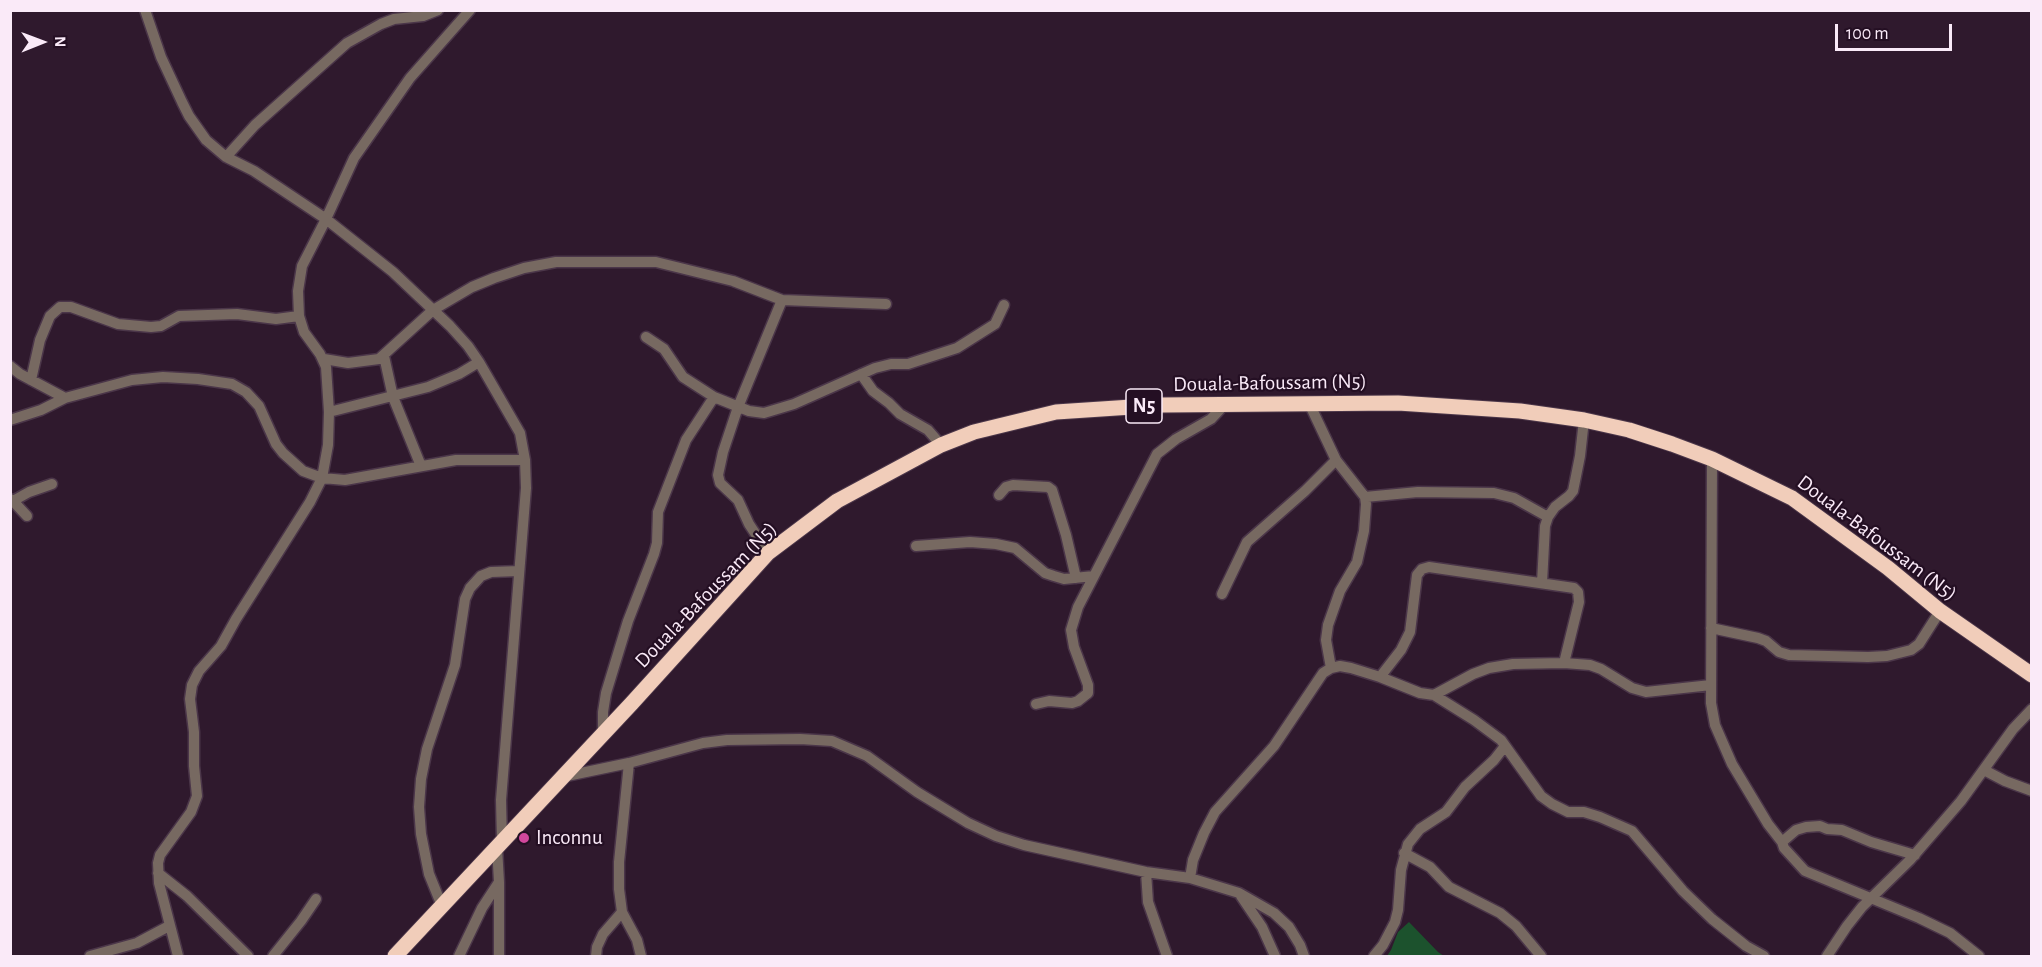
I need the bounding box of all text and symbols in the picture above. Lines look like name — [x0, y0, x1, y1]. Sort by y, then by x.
north arrow — [12, 12, 72, 72]
scale bar — [1838, 12, 1955, 50]
text: 100 m — [1846, 25, 1889, 43]
text: N — [52, 36, 68, 47]
street label: Douala-Bafoussam (N5) — [1173, 369, 1367, 397]
road number: N5 — [1126, 389, 1162, 423]
street label: Douala-Bafoussam (N5) — [1792, 470, 1962, 606]
street label: Douala-Bafoussam (N5) — [630, 517, 782, 673]
place label: Inconnu — [536, 825, 603, 851]
marker: Inconnu — [517, 831, 531, 845]

